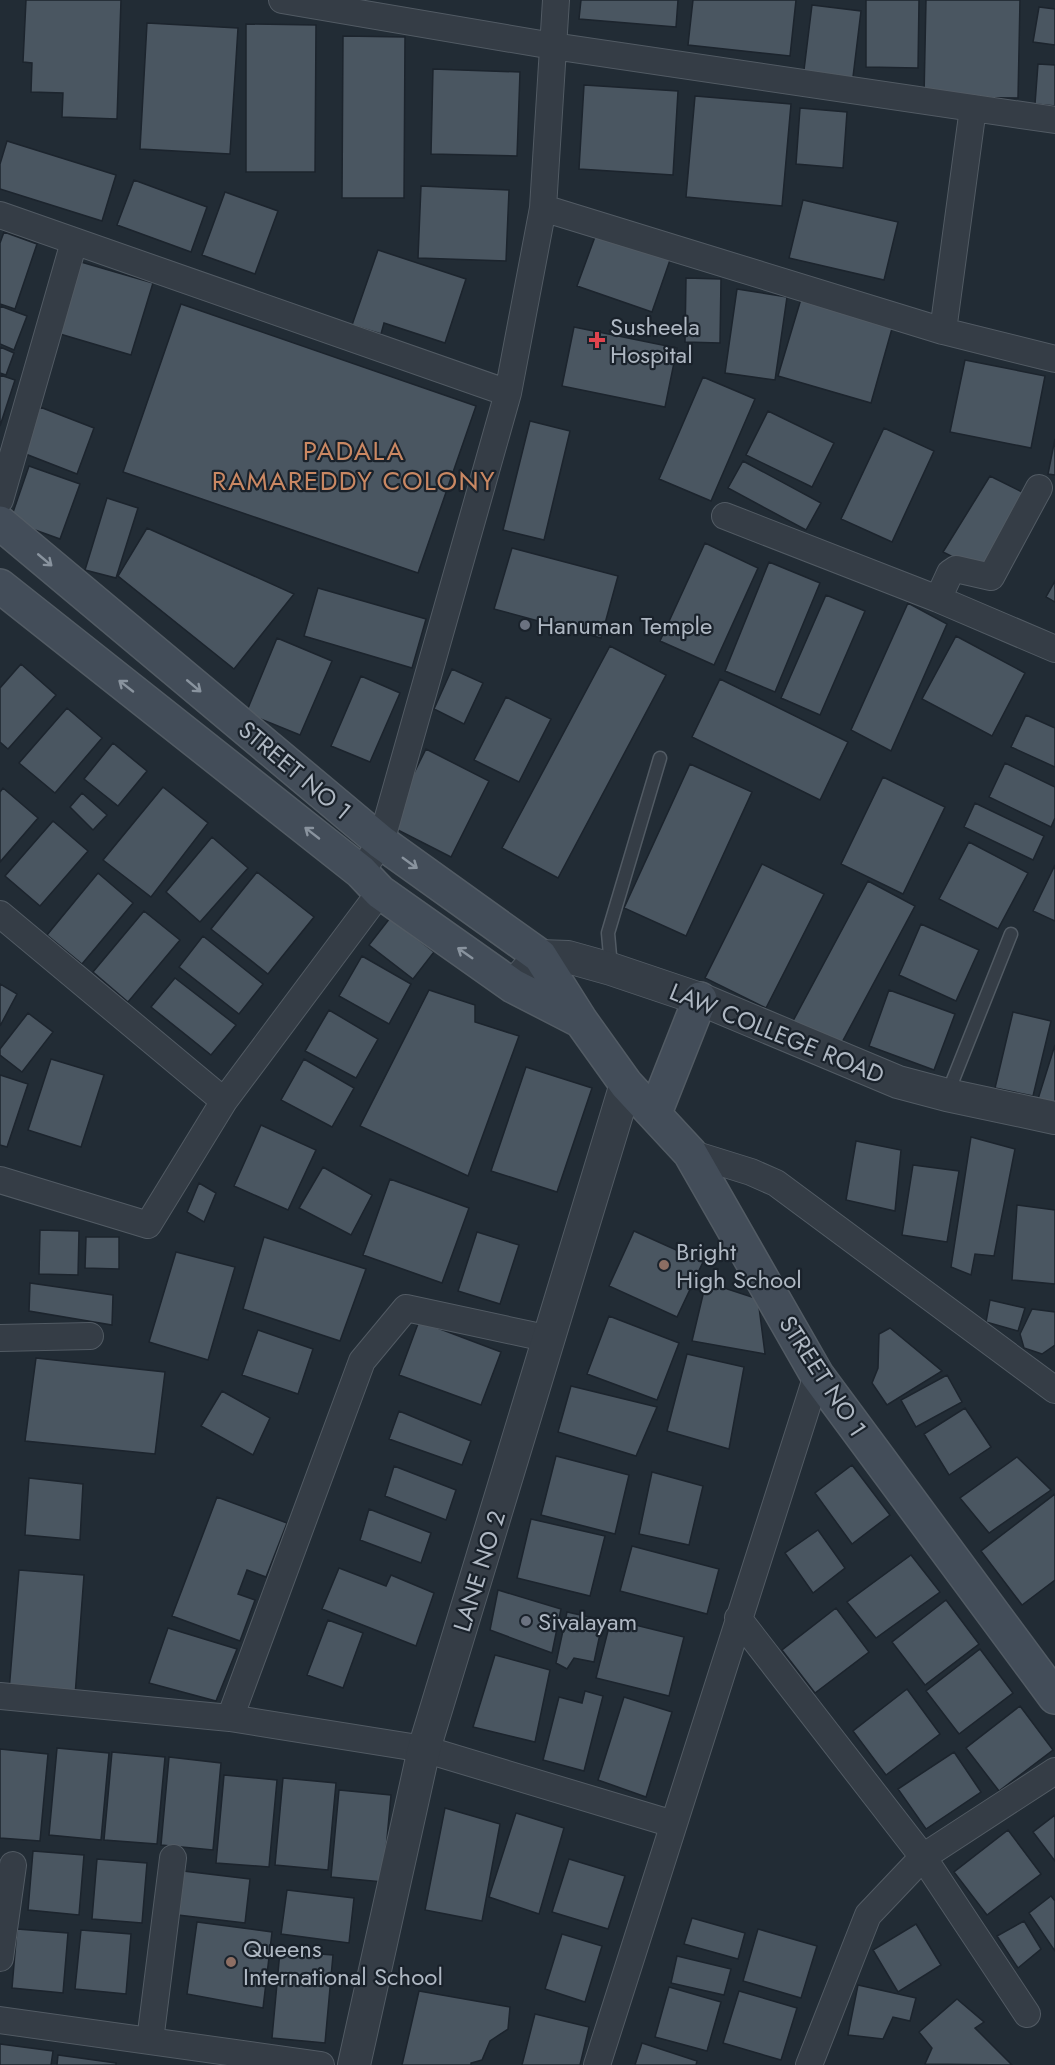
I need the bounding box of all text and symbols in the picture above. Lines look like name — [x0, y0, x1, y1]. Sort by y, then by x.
place label: Susheela Hospital — [610, 309, 700, 372]
marker: Susheela Hospital — [588, 331, 606, 349]
district label: PADALA RAMAREDDY COLONY — [212, 432, 496, 500]
one-way arrow — [37, 553, 52, 567]
place label: Hanuman Temple — [537, 608, 712, 643]
marker: Hanuman Temple — [518, 618, 532, 632]
one-way arrow — [118, 679, 134, 692]
one-way arrow — [186, 679, 202, 692]
street label: STREET NO 1 — [231, 712, 359, 828]
one-way arrow — [304, 827, 320, 840]
one-way arrow — [401, 856, 417, 869]
one-way arrow — [458, 947, 474, 959]
street label: LAW COLLEGE ROAD — [664, 974, 890, 1092]
place label: Bright High School — [676, 1234, 802, 1297]
marker: Bright High School — [657, 1258, 671, 1272]
street label: STREET NO 1 — [771, 1309, 875, 1443]
street label: LANE NO 2 — [444, 1506, 514, 1636]
place label: Sivalayam — [538, 1604, 637, 1639]
marker: Sivalayam — [519, 1614, 533, 1628]
place label: Queens International School — [243, 1931, 443, 1994]
marker: Queens International School — [224, 1955, 238, 1969]

